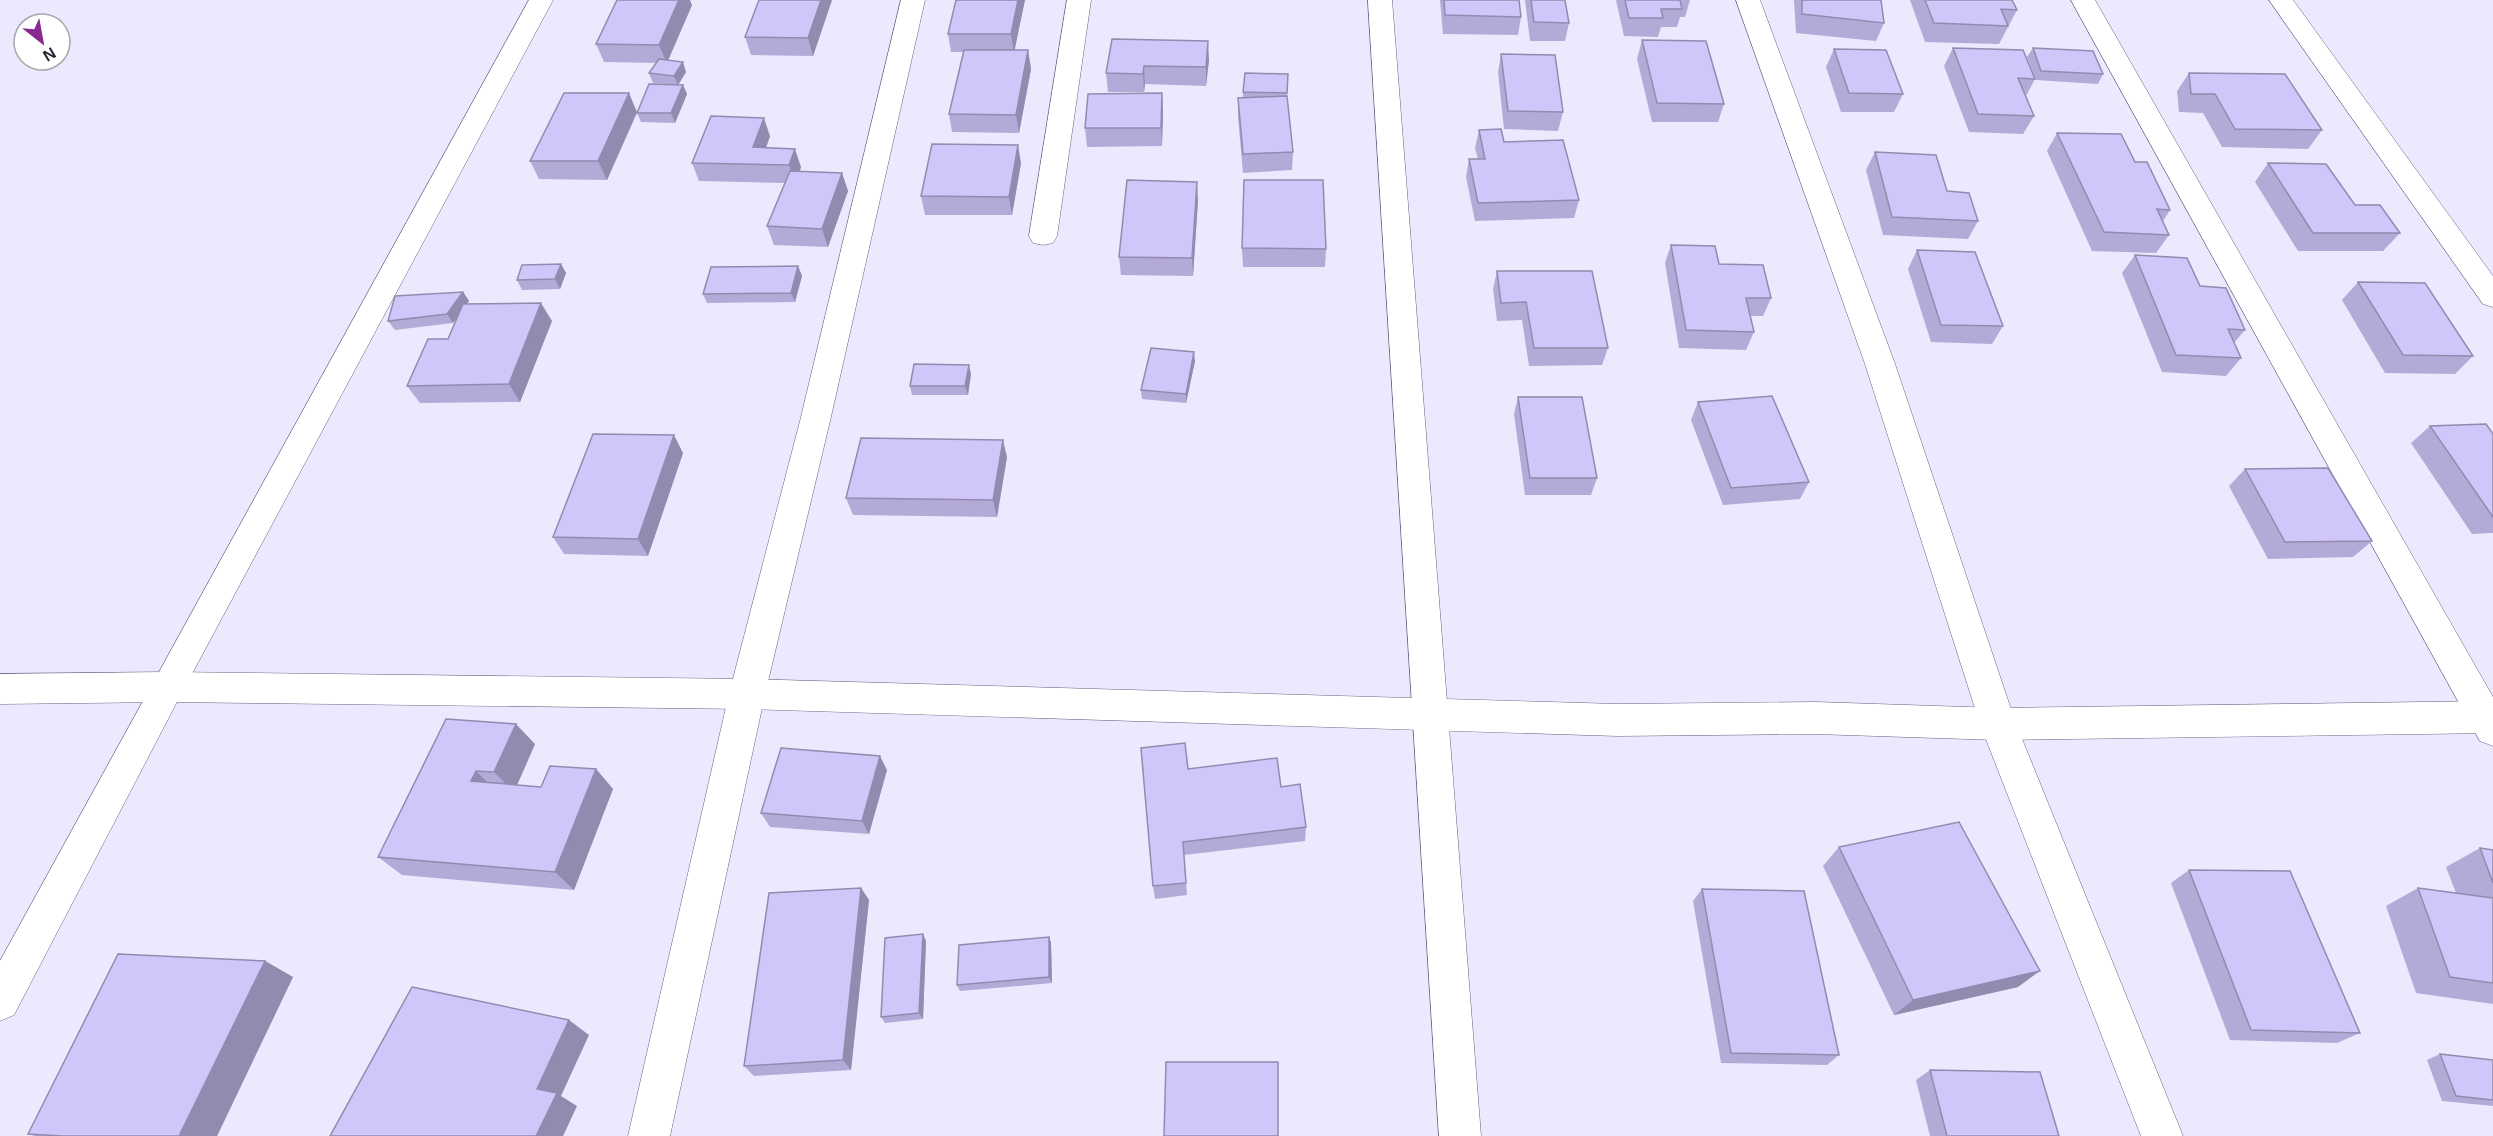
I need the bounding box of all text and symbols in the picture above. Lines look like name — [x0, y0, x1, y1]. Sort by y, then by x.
north arrow — [12, 12, 72, 72]
text: N — [40, 44, 59, 65]

